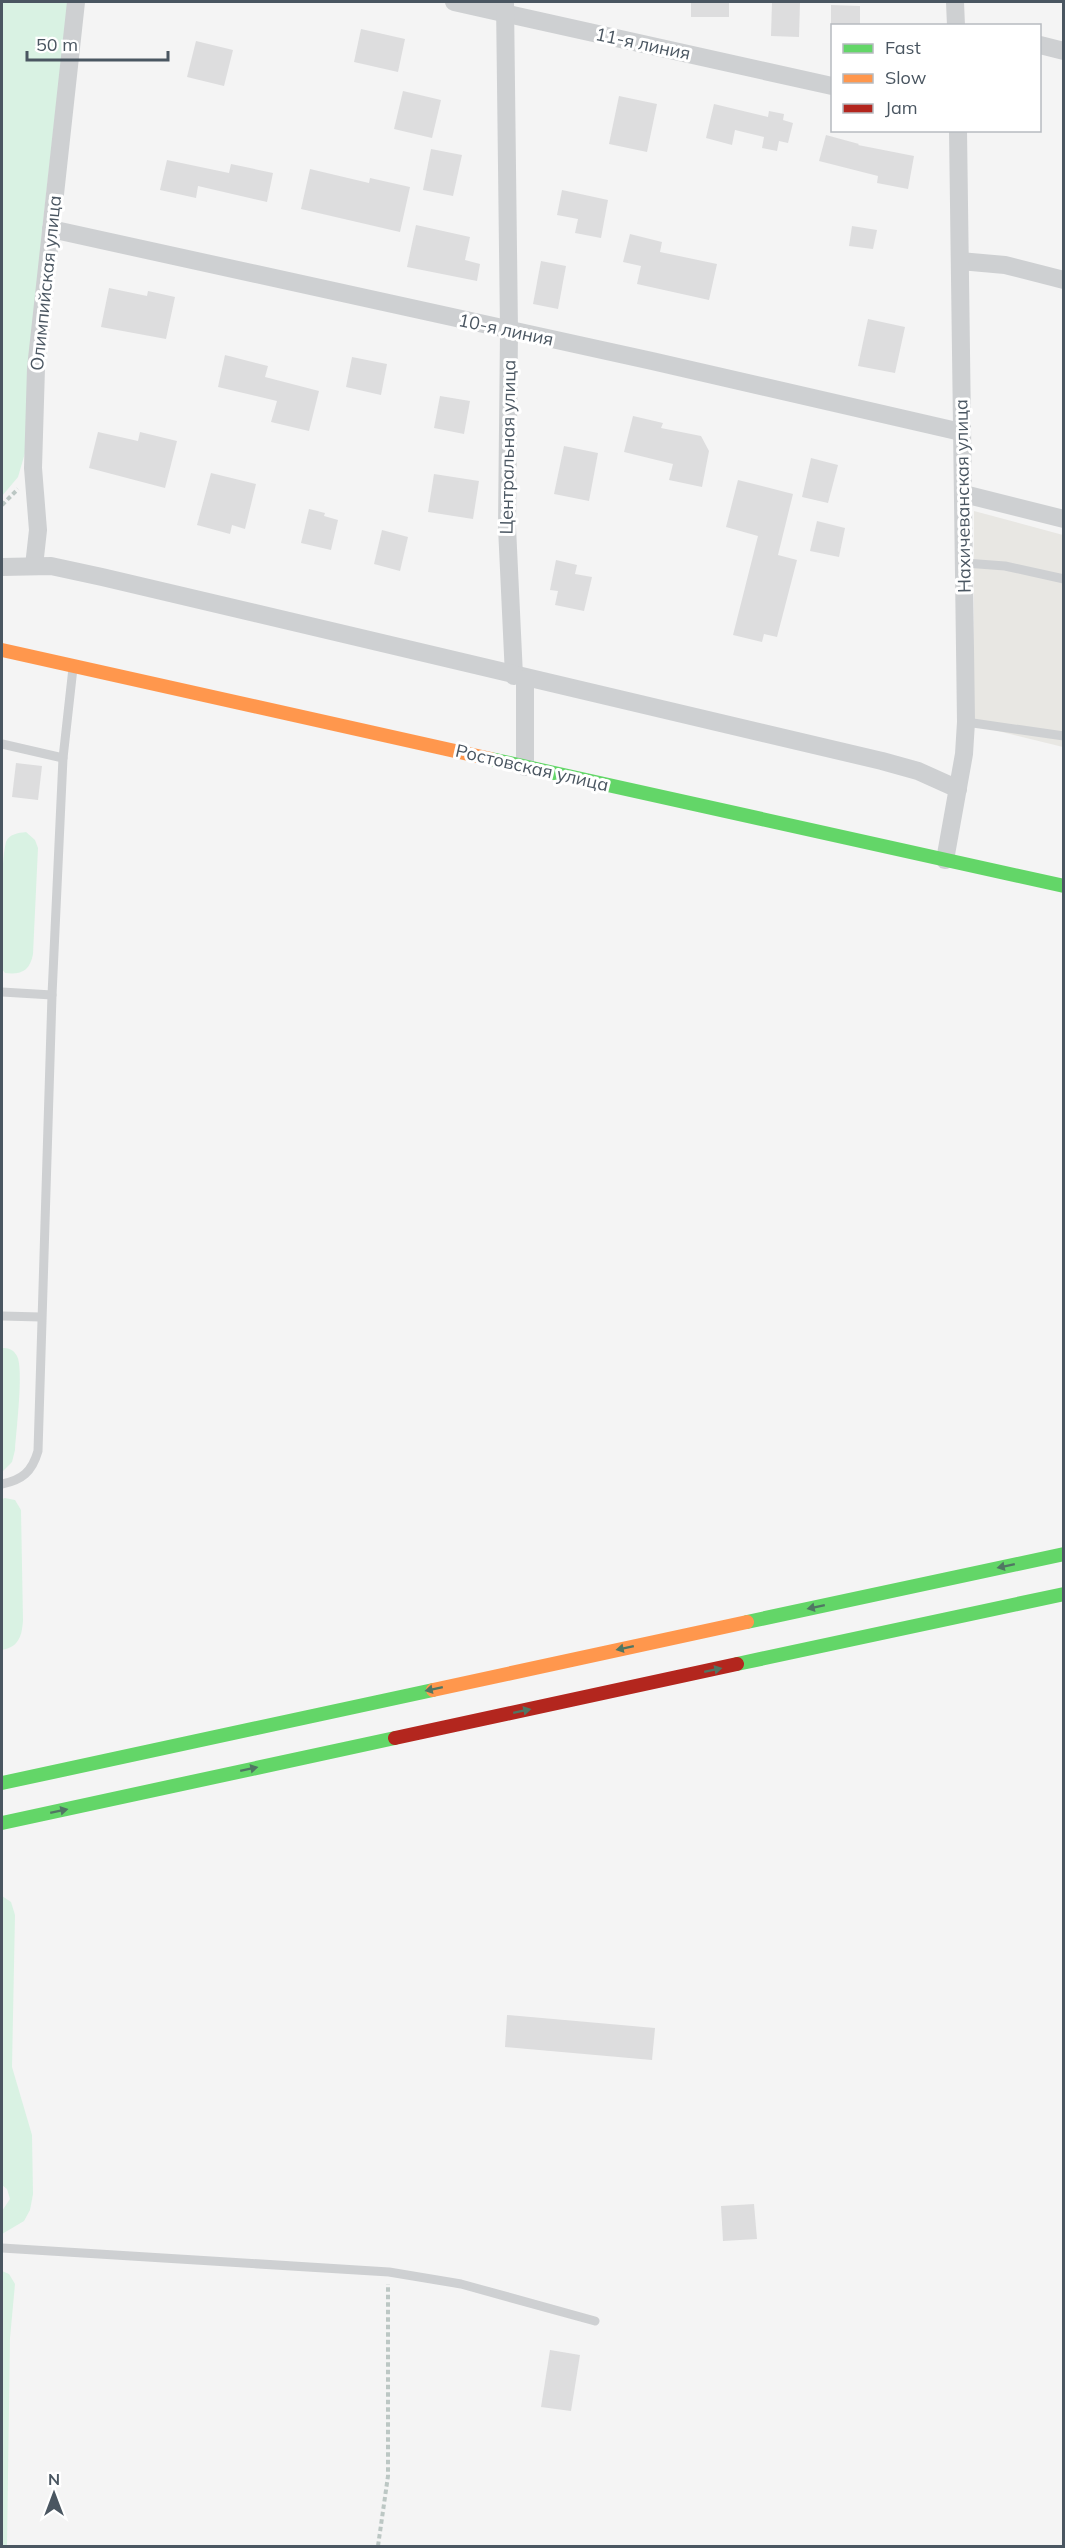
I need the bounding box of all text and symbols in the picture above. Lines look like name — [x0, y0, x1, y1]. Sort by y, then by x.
street label: 11-я линия — [594, 22, 693, 65]
scale bar — [27, 24, 168, 62]
legend — [831, 24, 1041, 132]
text: 50 m — [36, 33, 78, 56]
text: Fast — [885, 36, 921, 59]
text: Slow — [885, 66, 927, 89]
text: Jam — [885, 96, 918, 119]
street label: Олимпийская улица — [25, 194, 66, 372]
street label: 10-я линия — [457, 308, 556, 351]
street label: Центральная улица — [494, 360, 521, 534]
street label: Нахичеванская улица — [949, 399, 976, 593]
street label: Ростовская улица — [453, 739, 611, 796]
one-way arrow — [997, 1562, 1016, 1571]
one-way arrow — [806, 1603, 825, 1612]
one-way arrow — [615, 1644, 634, 1653]
one-way arrow — [703, 1664, 722, 1674]
one-way arrow — [425, 1685, 444, 1694]
one-way arrow — [513, 1705, 531, 1715]
one-way arrow — [240, 1764, 259, 1774]
one-way arrow — [49, 1805, 68, 1815]
north arrow — [24, 2464, 84, 2524]
text: N — [48, 2469, 60, 2489]

